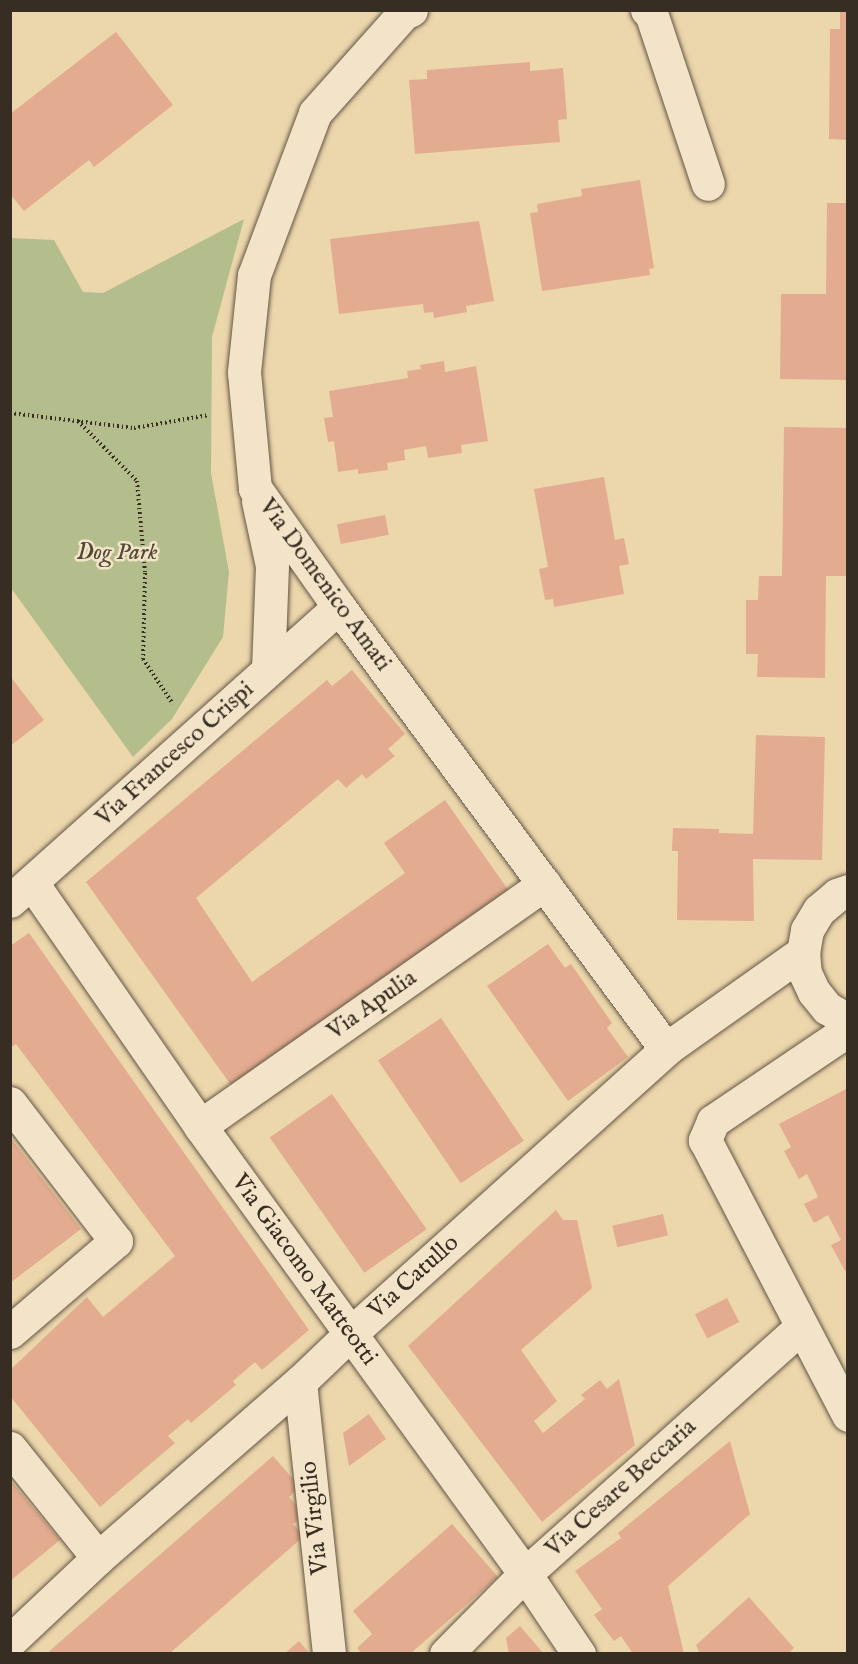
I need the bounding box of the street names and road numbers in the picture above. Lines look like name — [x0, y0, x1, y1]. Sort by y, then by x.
street label: Via Domenico Amati — [253, 493, 397, 677]
street label: Via Francesco Crispi — [90, 675, 260, 833]
street label: Via Apulia — [322, 964, 422, 1046]
street label: Via Giacomo Matteotti — [225, 1169, 383, 1371]
street label: Via Catullo — [363, 1229, 465, 1325]
street label: Via Cesare Beccaria — [540, 1413, 702, 1563]
street label: Via Virgilio — [295, 1460, 335, 1576]

